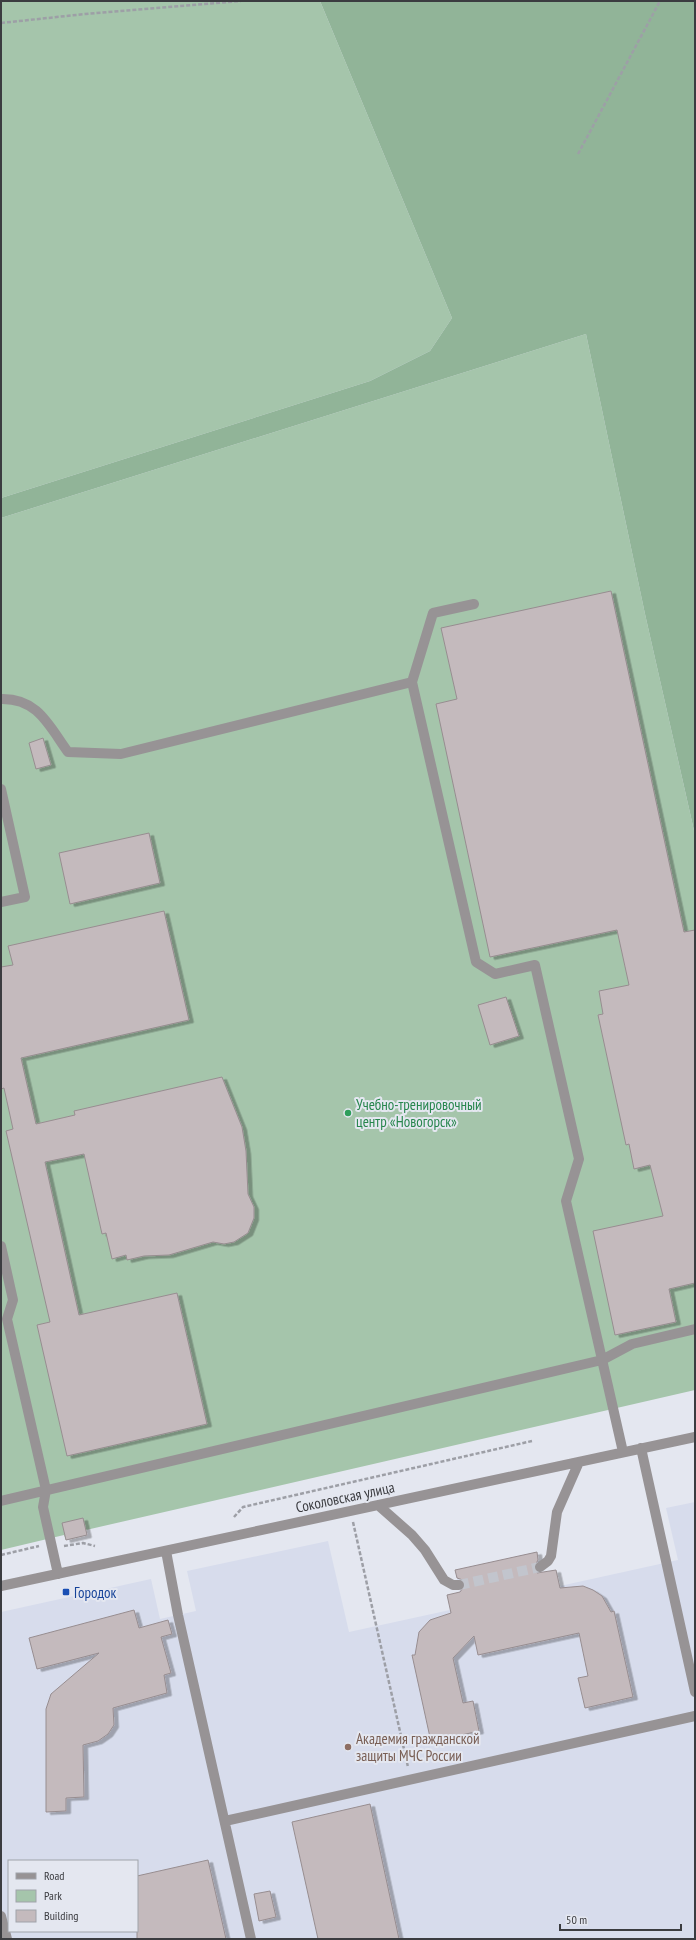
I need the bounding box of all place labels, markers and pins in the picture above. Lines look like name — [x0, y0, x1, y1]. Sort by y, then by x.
place label: Учебно-тренировочный центр «Новогорск» — [356, 1095, 482, 1131]
marker: Учебно-тренировочный центр «Новогорск» — [343, 1108, 353, 1118]
place label: Городок — [74, 1583, 117, 1602]
marker: Городок — [61, 1587, 71, 1597]
place label: Академия гражданской защиты МЧС России — [356, 1729, 480, 1765]
marker: Академия гражданской защиты МЧС России — [343, 1742, 353, 1752]

